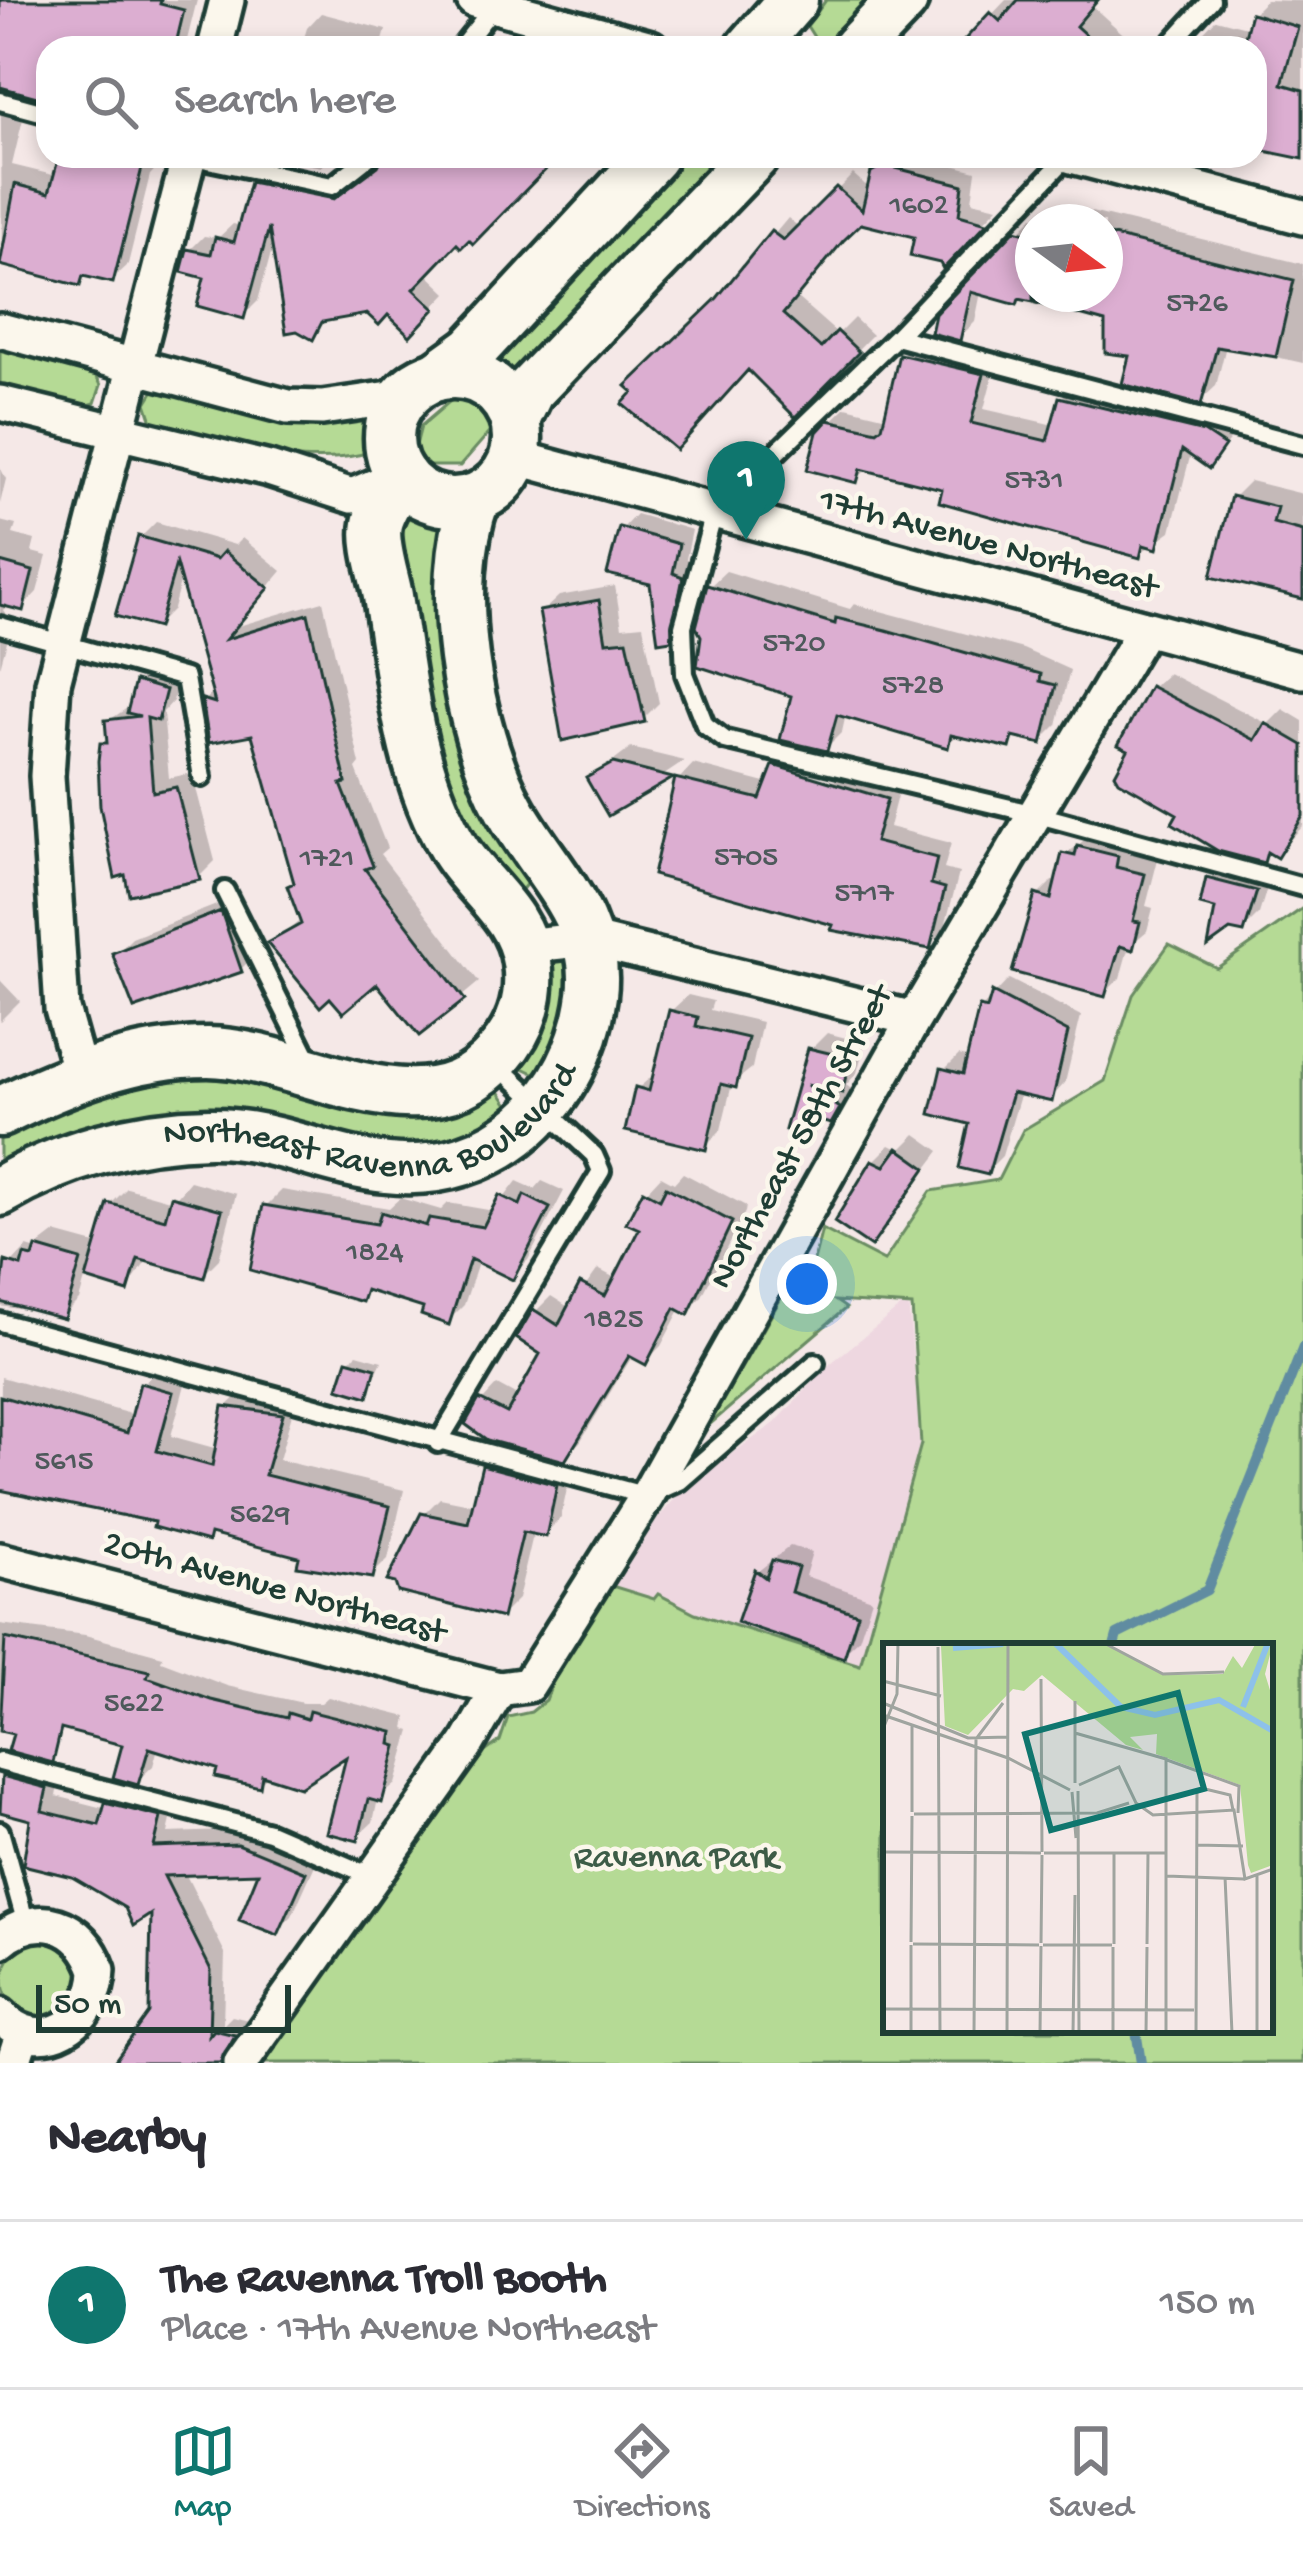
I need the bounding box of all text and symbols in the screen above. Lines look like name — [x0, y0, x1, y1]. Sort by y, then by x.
search box — [36, 36, 1267, 168]
icon: search — [78, 69, 144, 135]
text: Search here — [174, 76, 396, 129]
house number: 1602 — [888, 190, 949, 225]
north arrow — [1015, 204, 1123, 312]
house number: 5726 — [1166, 288, 1228, 323]
pin: 1 — [707, 441, 785, 540]
house number: 5731 — [1004, 465, 1064, 500]
street label: 17th Avenue Northeast — [813, 480, 1165, 613]
house number: 5720 — [762, 628, 826, 663]
house number: 5728 — [882, 670, 944, 705]
house number: 5705 — [714, 842, 778, 877]
house number: 1721 — [299, 843, 354, 878]
house number: 5717 — [834, 878, 895, 913]
street label: Northeast 58th Street — [701, 975, 906, 1298]
street label: Northeast Ravenna Boulevard — [162, 1054, 591, 1191]
house number: 1824 — [345, 1237, 404, 1272]
your location — [777, 1254, 837, 1314]
house number: 1825 — [583, 1304, 644, 1339]
house number: 5615 — [35, 1446, 93, 1481]
house number: 5629 — [230, 1499, 290, 1534]
street label: 20th Avenue Northeast — [98, 1524, 453, 1657]
inset map — [883, 1643, 1273, 2033]
house number: 5622 — [104, 1688, 164, 1723]
park label: Ravenna Park — [574, 1838, 781, 1881]
scale bar — [36, 1979, 291, 2032]
text: 50 m — [54, 1987, 121, 2025]
text: Nearby — [48, 2111, 206, 2171]
text: The Ravenna Troll Booth — [162, 2255, 607, 2308]
text: 1 — [79, 2282, 95, 2328]
text: 150 m — [1160, 2282, 1255, 2328]
text: Place · 17th Avenue Northeast — [162, 2308, 655, 2354]
tab: Map — [170, 2418, 236, 2528]
tab: Directions — [575, 2418, 709, 2528]
tab: Saved — [1049, 2418, 1133, 2528]

